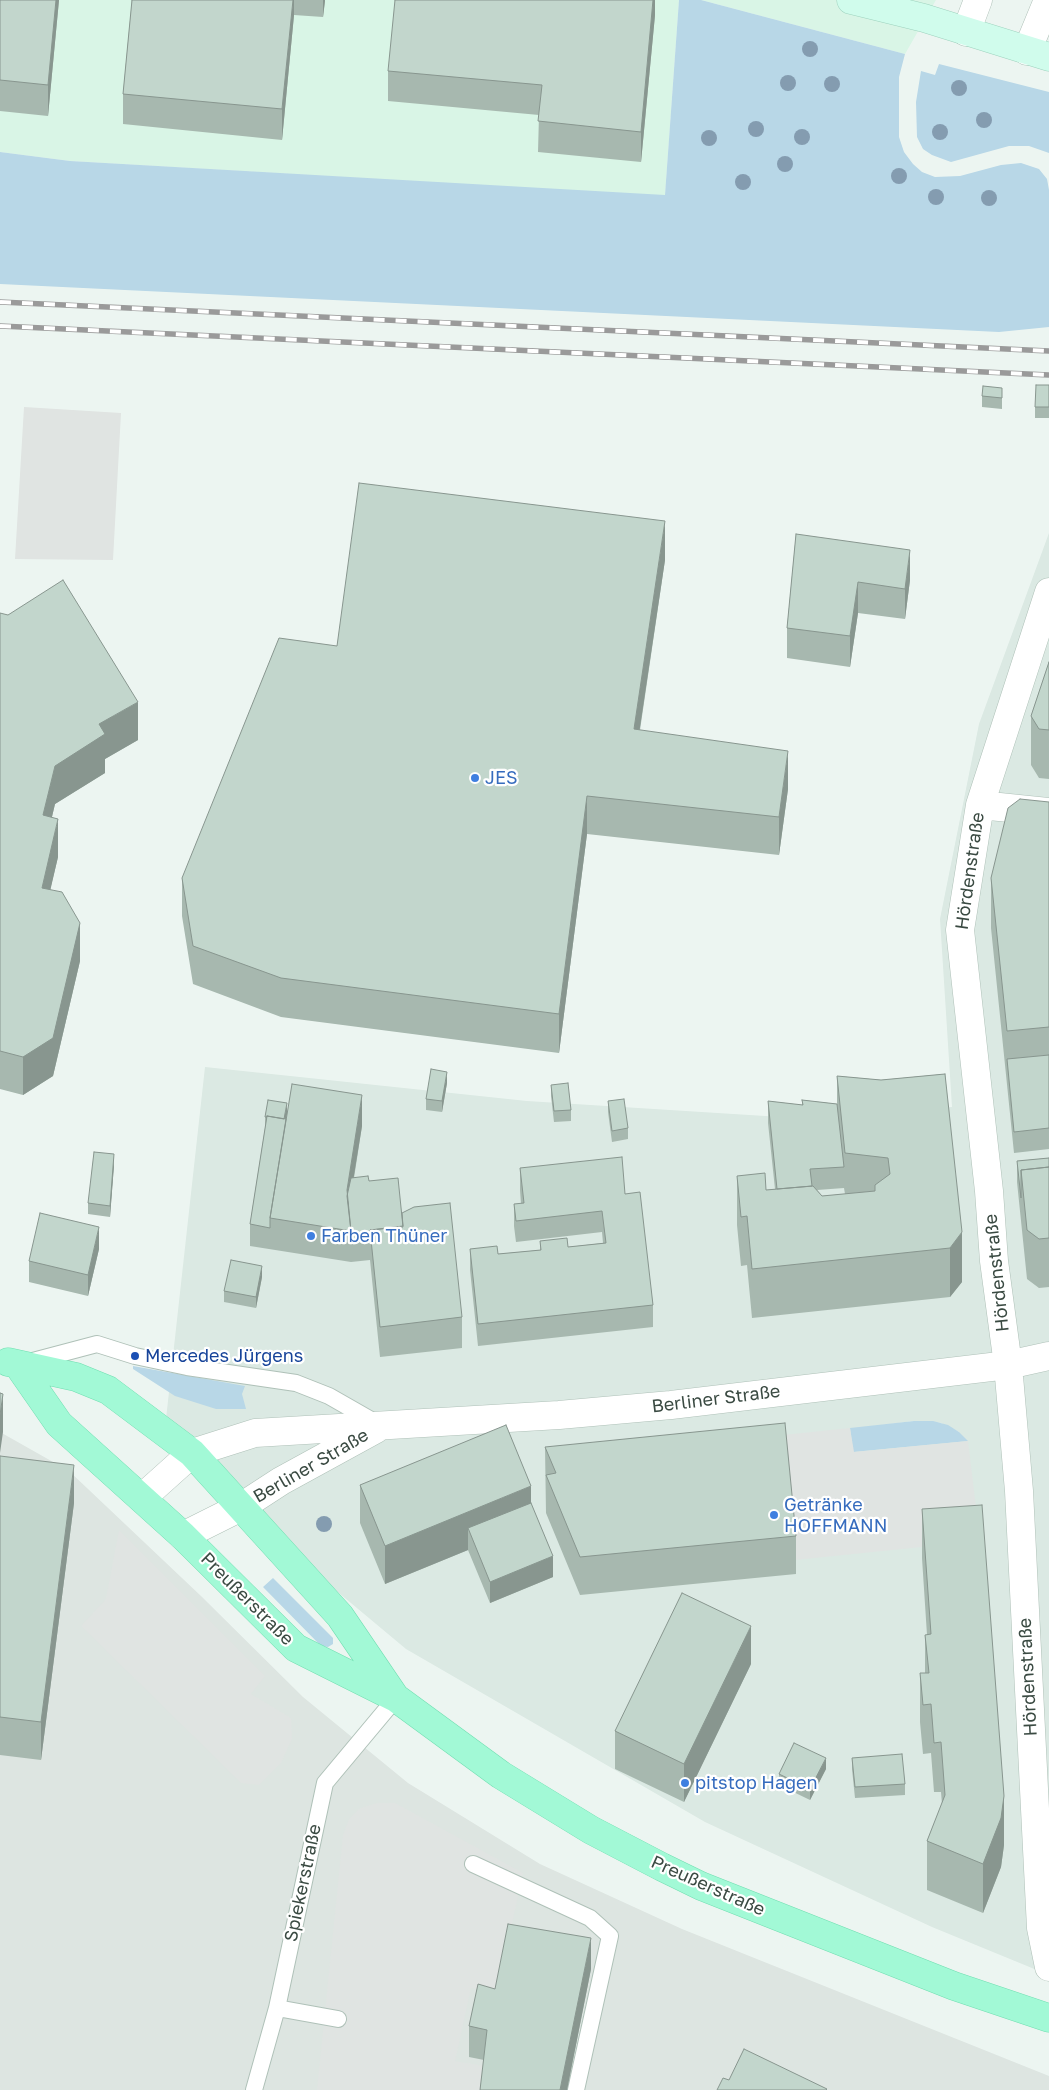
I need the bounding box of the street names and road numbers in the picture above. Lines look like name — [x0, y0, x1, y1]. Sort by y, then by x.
street label: Hördenstraße — [951, 811, 989, 931]
street label: Hördenstraße — [980, 1213, 1014, 1333]
street label: Berliner Straße — [650, 1380, 782, 1418]
street label: Berliner Straße — [250, 1424, 372, 1508]
street label: Preußerstraße — [196, 1548, 298, 1650]
street label: Hördenstraße — [1014, 1617, 1042, 1737]
street label: Spiekerstraße — [280, 1822, 326, 1944]
street label: Preußerstraße — [648, 1851, 768, 1921]

